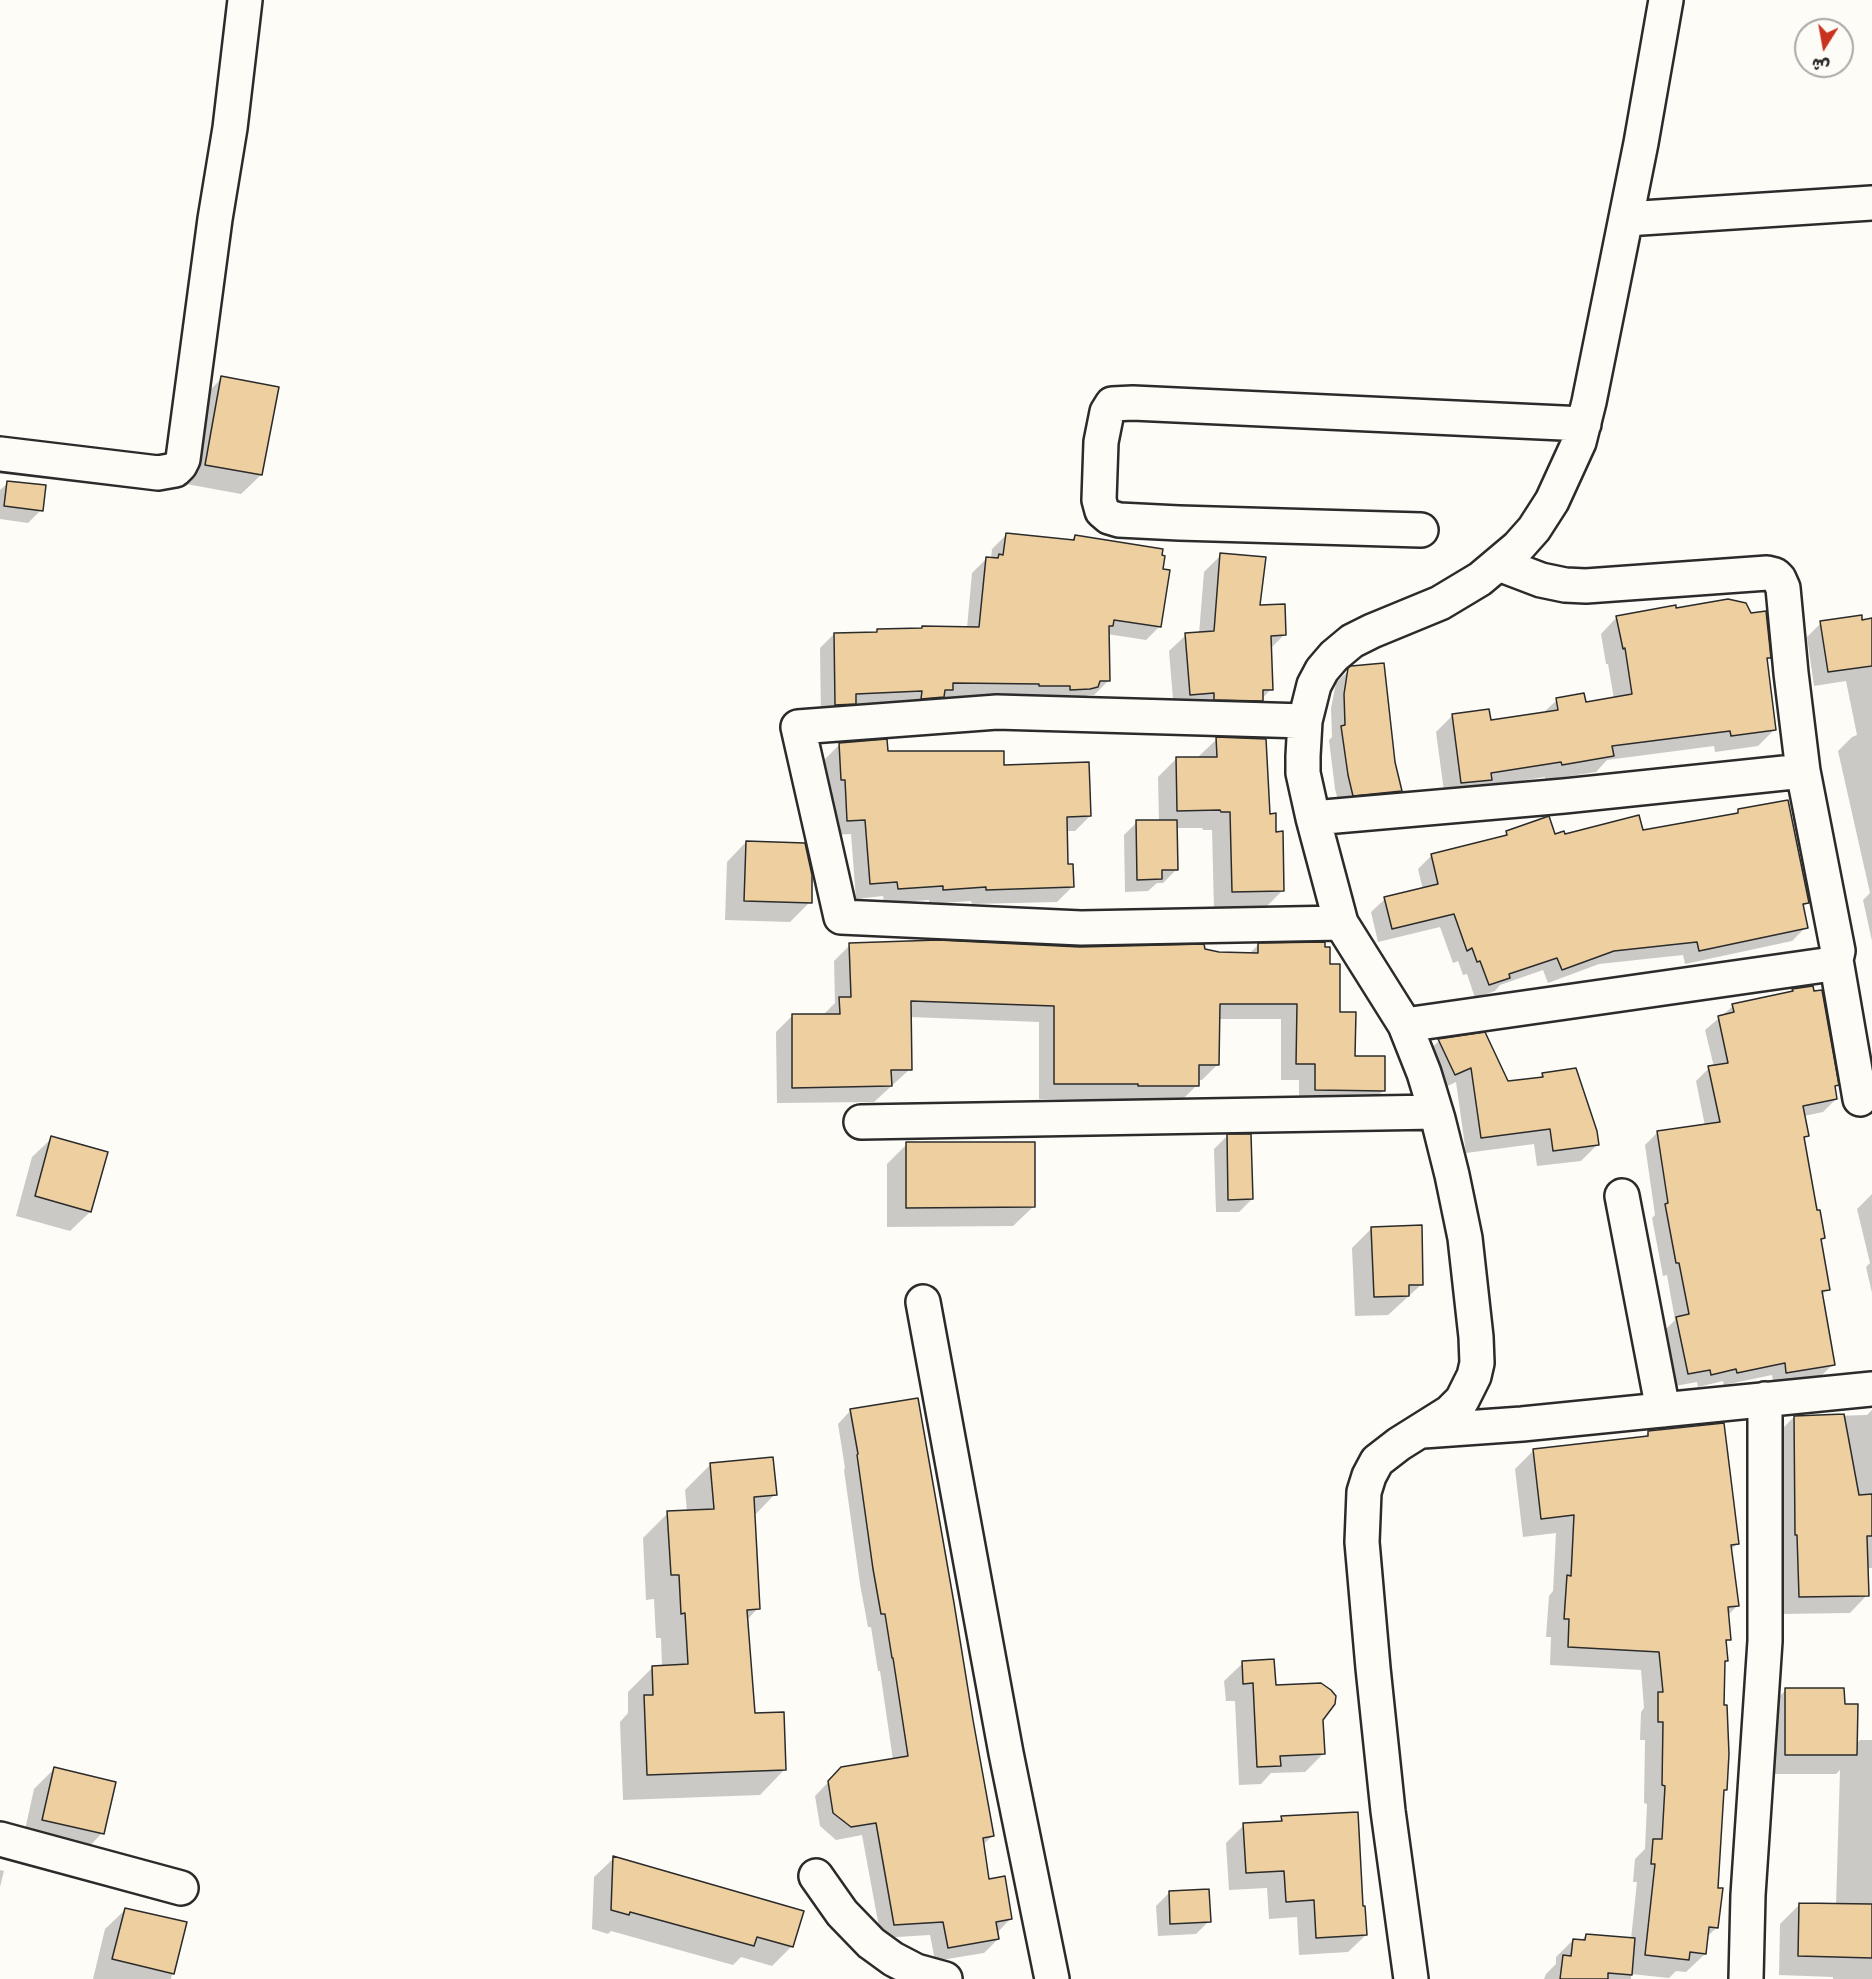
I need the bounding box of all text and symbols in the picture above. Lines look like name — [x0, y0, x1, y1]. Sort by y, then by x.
north arrow — [1794, 18, 1854, 78]
text: ش — [1810, 52, 1832, 76]

